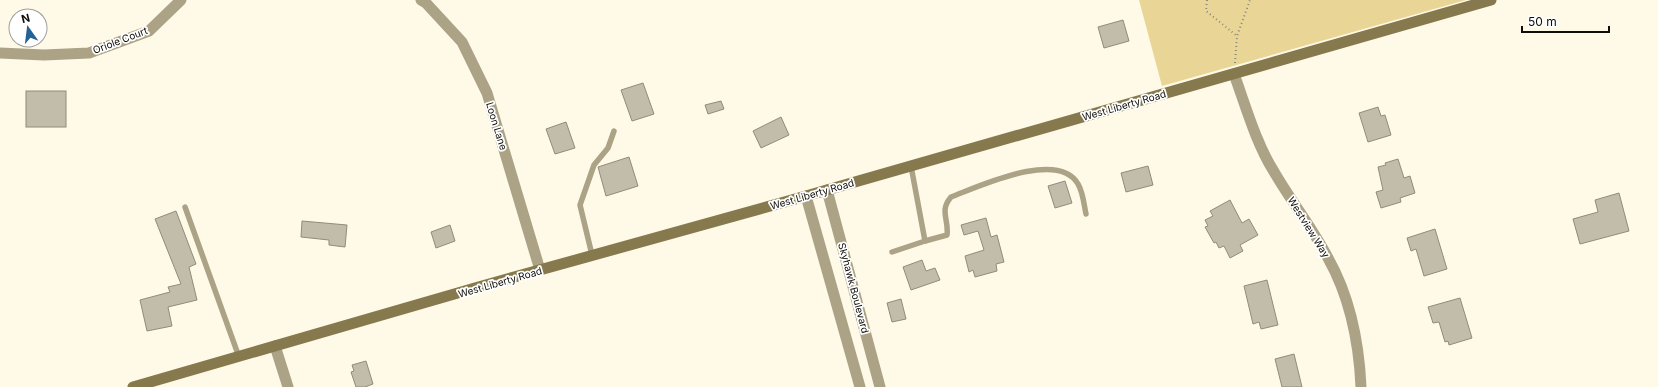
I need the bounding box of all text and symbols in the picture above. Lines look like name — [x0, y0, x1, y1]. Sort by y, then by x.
north arrow — [8, 8, 48, 48]
scale bar — [1522, 8, 1609, 34]
text: N — [20, 10, 31, 26]
text: 50 m — [1528, 14, 1557, 29]
street label: Oriole Court — [91, 24, 150, 56]
street label: West Liberty Road — [1081, 87, 1167, 123]
street label: Loon Lane — [484, 101, 510, 152]
street label: West Liberty Road — [769, 176, 855, 212]
street label: Westview Way — [1286, 195, 1333, 260]
street label: Skyhawk Boulevard — [836, 242, 872, 334]
street label: West Liberty Road — [457, 264, 543, 300]

